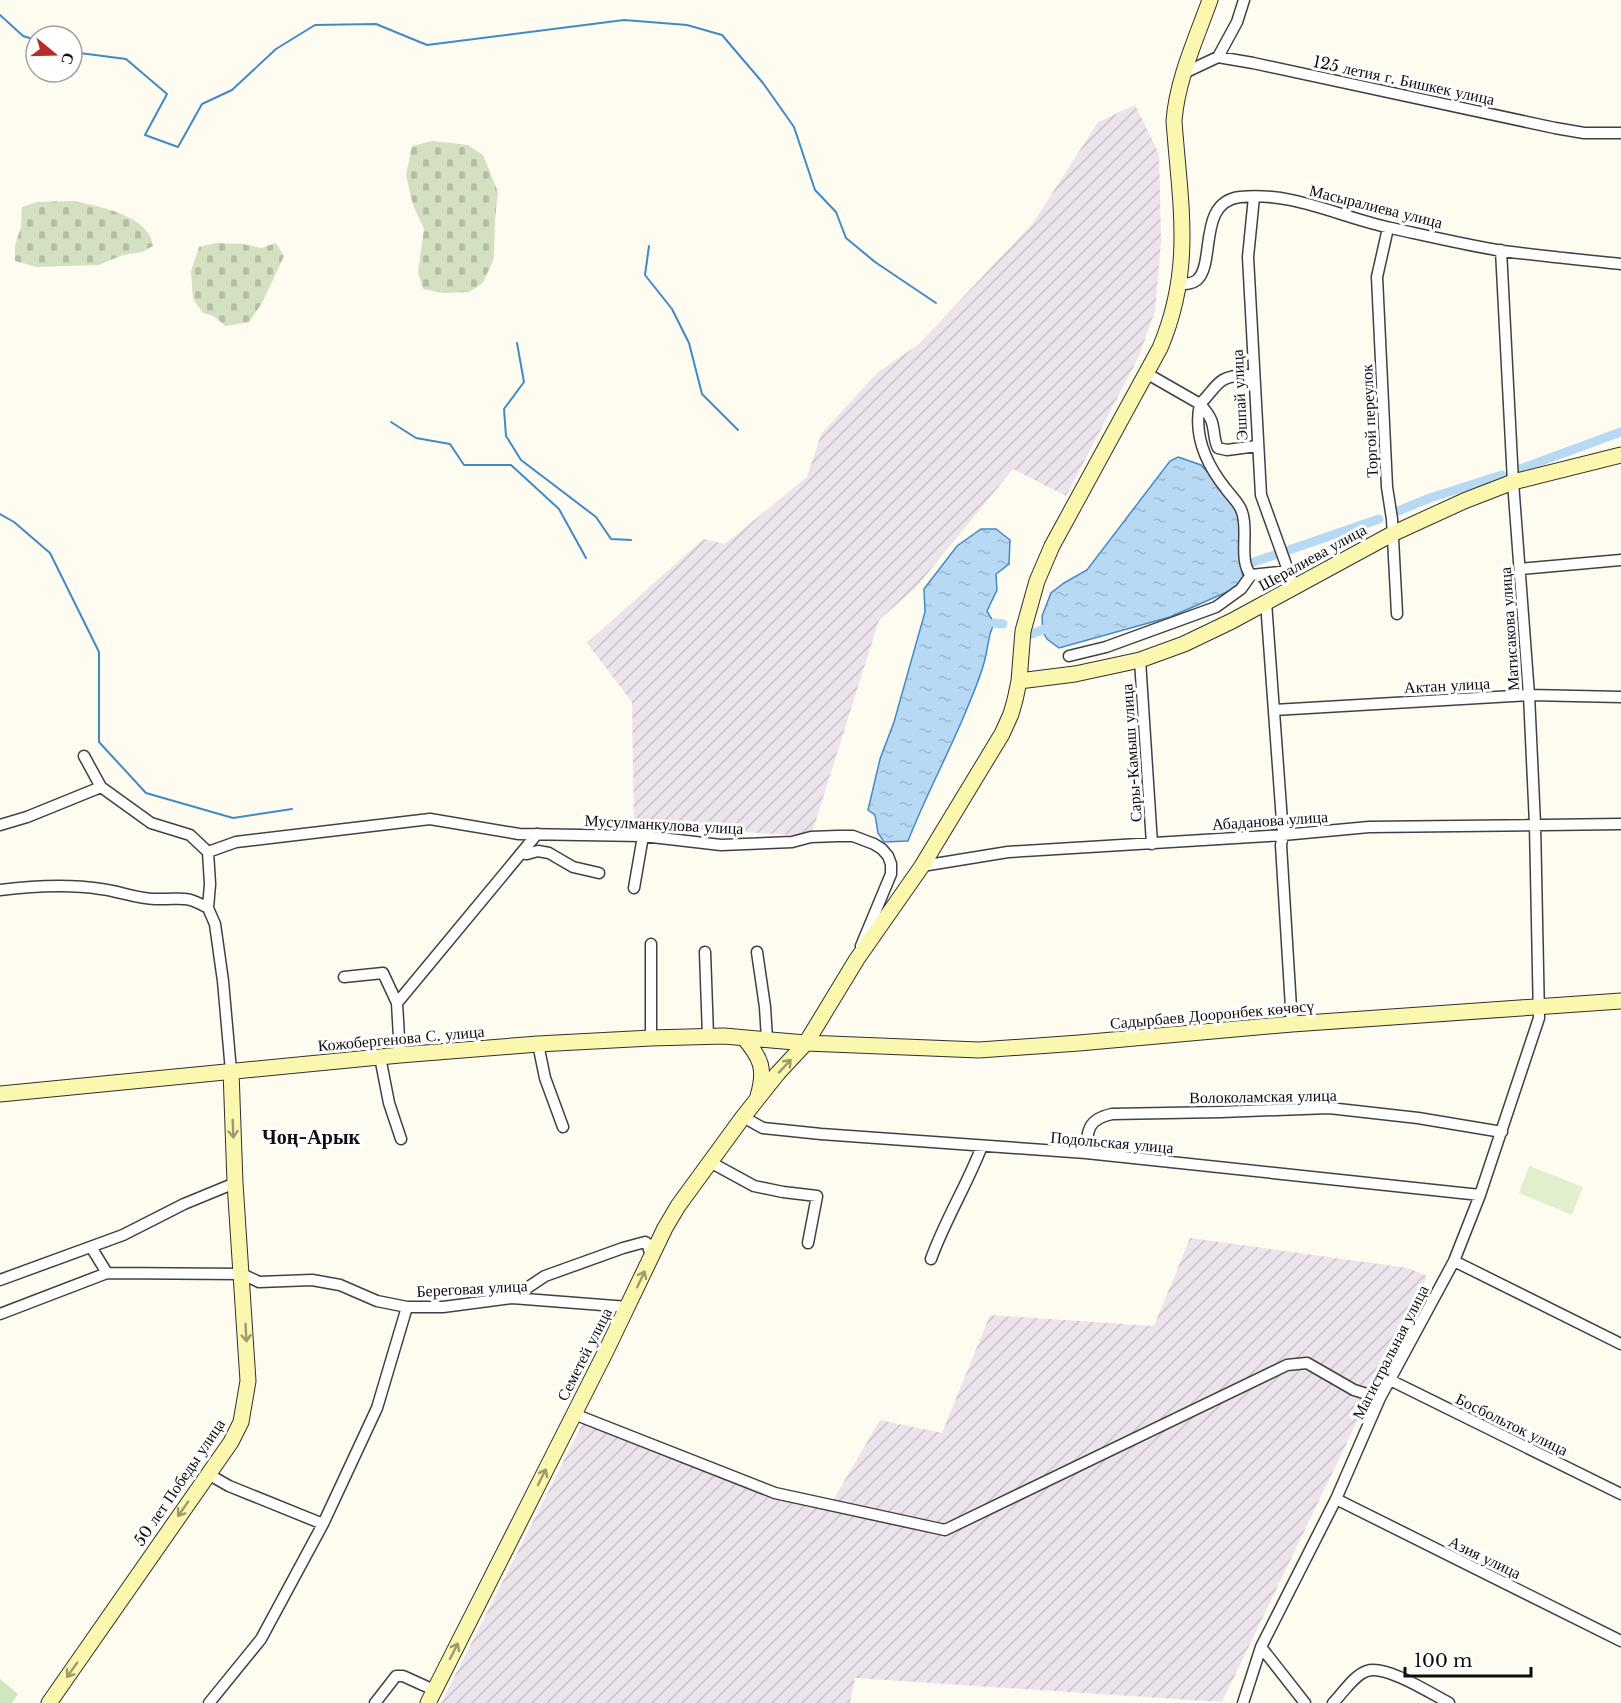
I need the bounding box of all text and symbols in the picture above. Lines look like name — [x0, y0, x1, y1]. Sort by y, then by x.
north arrow — [24, 24, 84, 84]
text: С — [57, 50, 80, 68]
street label: 125 летия г. Бишкек улица — [1311, 51, 1497, 109]
street label: Масыралиева улица — [1307, 180, 1445, 232]
street label: Эшпай улица — [1227, 349, 1251, 441]
street label: Торгой переулок — [1356, 364, 1382, 478]
street label: Шералиева улица — [1254, 519, 1370, 595]
street label: Матисакова улица — [1495, 566, 1523, 692]
street label: Актан улица — [1403, 673, 1491, 697]
street label: Сары-Камыш улица — [1116, 683, 1146, 823]
street label: Абаданова улица — [1211, 806, 1329, 834]
street label: Мусулманкулова улица — [584, 810, 744, 838]
street label: Садырбаев Дооронбек көчөсү — [1109, 995, 1315, 1033]
street label: Кожобергенова С. улица — [317, 1021, 485, 1055]
one-way arrow — [778, 1059, 792, 1074]
street label: Волоколамская улица — [1189, 1085, 1337, 1107]
one-way arrow — [227, 1119, 239, 1139]
district label: Чоң-Арык — [262, 1125, 360, 1149]
street label: Подольская улица — [1050, 1127, 1174, 1157]
one-way arrow — [635, 1270, 647, 1288]
street label: Береговая улица — [416, 1275, 528, 1301]
street label: Магистральная улица — [1347, 1281, 1433, 1423]
street label: Семетей улица — [552, 1304, 616, 1404]
one-way arrow — [240, 1322, 251, 1342]
street label: Босбольток улица — [1453, 1388, 1571, 1460]
street label: 50 лет Победы улица — [129, 1415, 229, 1549]
one-way arrow — [537, 1468, 548, 1486]
one-way arrow — [177, 1501, 189, 1517]
street label: Азия улица — [1446, 1531, 1524, 1583]
scale bar — [1405, 1640, 1531, 1678]
one-way arrow — [449, 1642, 460, 1660]
text: 100 m — [1414, 1650, 1472, 1672]
one-way arrow — [66, 1661, 78, 1677]

